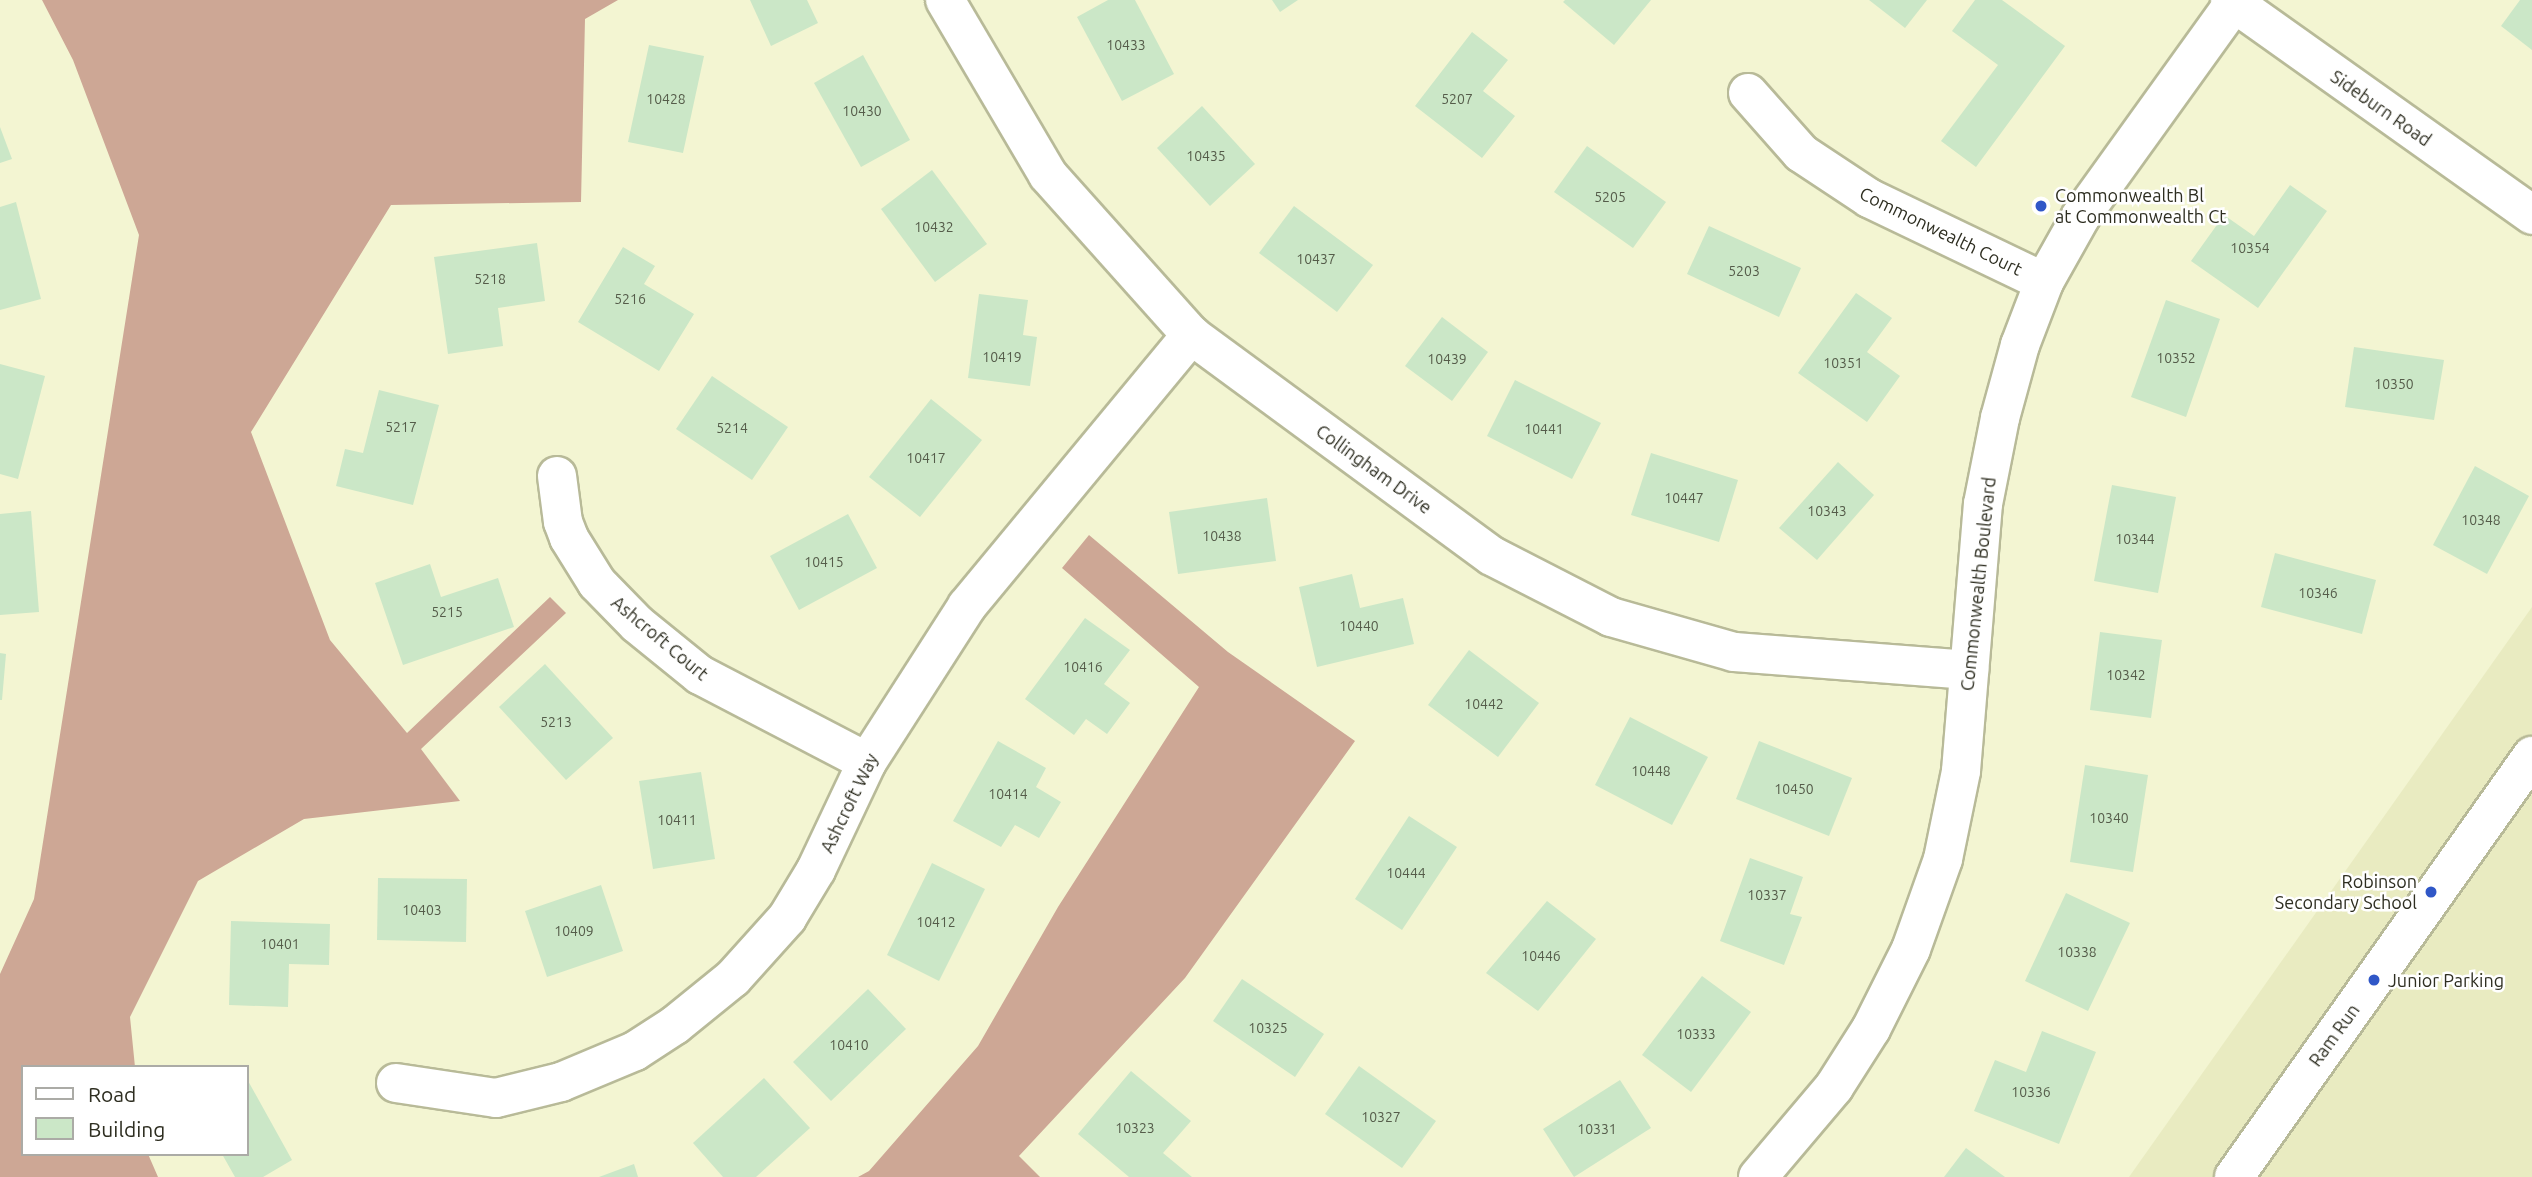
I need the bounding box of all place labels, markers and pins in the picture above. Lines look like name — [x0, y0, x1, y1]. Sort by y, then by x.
place label: Commonwealth Bl at Commonwealth Ct — [2055, 185, 2226, 228]
marker: Commonwealth Bl at Commonwealth Ct — [2033, 198, 2049, 214]
place label: Robinson Secondary School — [2275, 871, 2417, 914]
marker: Robinson Secondary School — [2423, 884, 2439, 900]
place label: Junior Parking — [2388, 969, 2504, 991]
marker: Junior Parking — [2366, 972, 2382, 988]

